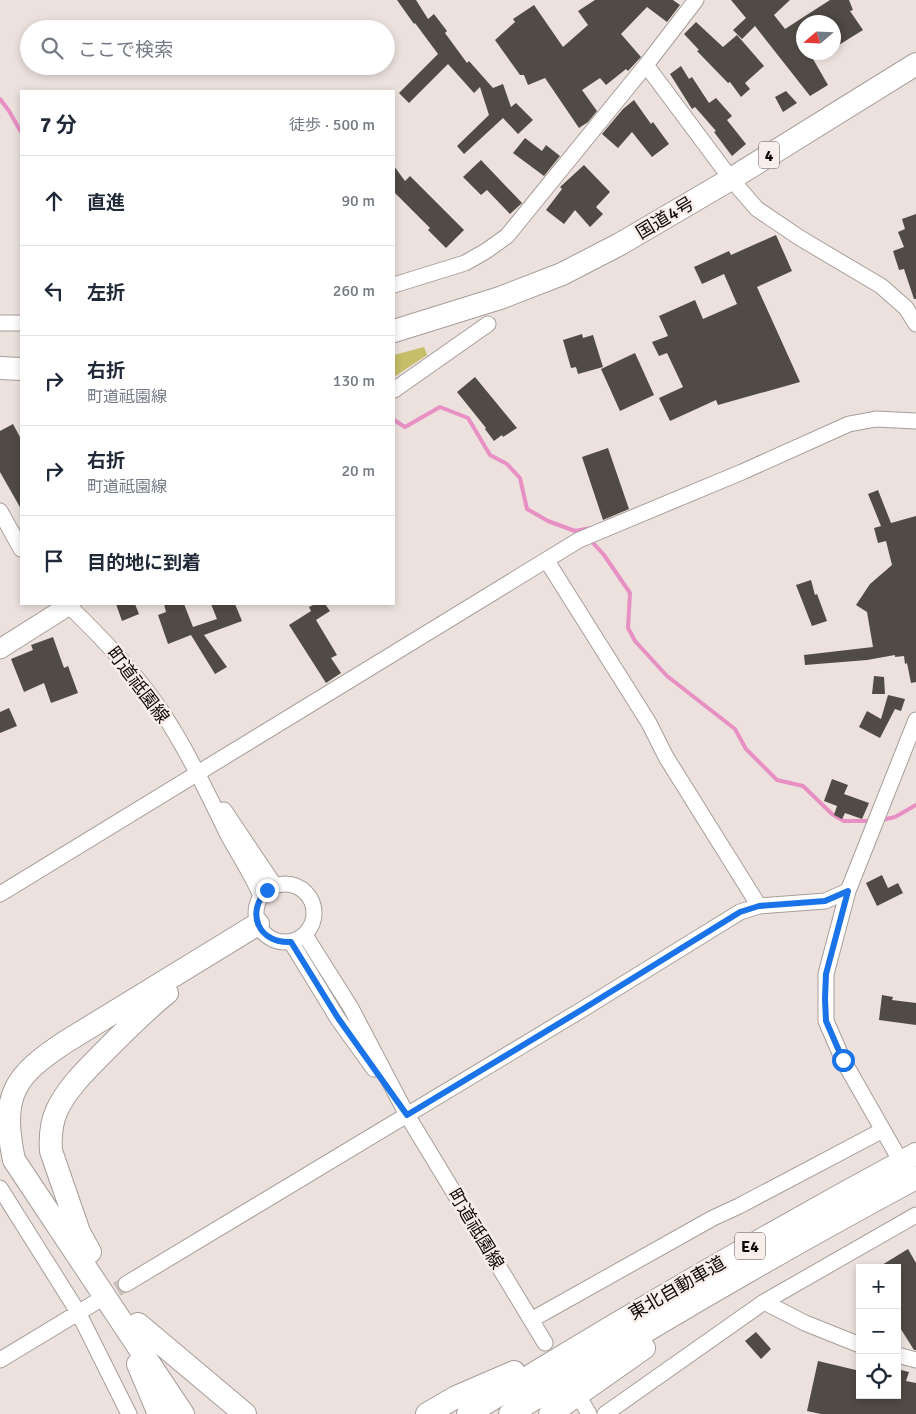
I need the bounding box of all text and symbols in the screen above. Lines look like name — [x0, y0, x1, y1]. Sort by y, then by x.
north arrow — [796, 15, 841, 60]
search box — [20, 20, 395, 75]
icon: search — [38, 34, 66, 62]
text: ここで検索 — [78, 38, 173, 62]
text: 7 分 — [40, 112, 77, 138]
text: 徒歩 · 500 m — [289, 115, 375, 135]
road number: 4 — [759, 142, 779, 168]
icon: ahead — [40, 187, 68, 215]
text: 直進 — [87, 191, 125, 215]
text: 90 m — [341, 191, 375, 211]
street label: 国道4号 — [632, 192, 698, 244]
icon: left — [40, 277, 68, 305]
text: 左折 — [87, 281, 125, 305]
text: 260 m — [333, 281, 375, 301]
text: 右折 — [87, 359, 125, 383]
icon: right — [40, 367, 68, 395]
text: 130 m — [333, 371, 375, 391]
text: 町道祗園線 — [87, 387, 167, 407]
text: 右折 — [87, 449, 125, 473]
icon: right — [40, 457, 68, 485]
text: 20 m — [341, 461, 375, 481]
text: 町道祗園線 — [87, 477, 167, 497]
icon: arrive — [40, 547, 68, 575]
text: 目的地に到着 — [87, 551, 201, 575]
street label: 町道祗園線 — [102, 642, 174, 728]
route end — [256, 879, 279, 902]
route start — [832, 1049, 855, 1072]
street label: 町道祗園線 — [443, 1185, 509, 1273]
road number: E4 — [735, 1232, 765, 1260]
street label: 東北自動車道 — [625, 1251, 729, 1325]
map controls — [856, 1264, 901, 1399]
button: + — [856, 1264, 901, 1309]
button: − — [856, 1309, 901, 1354]
button: locate — [856, 1354, 901, 1399]

